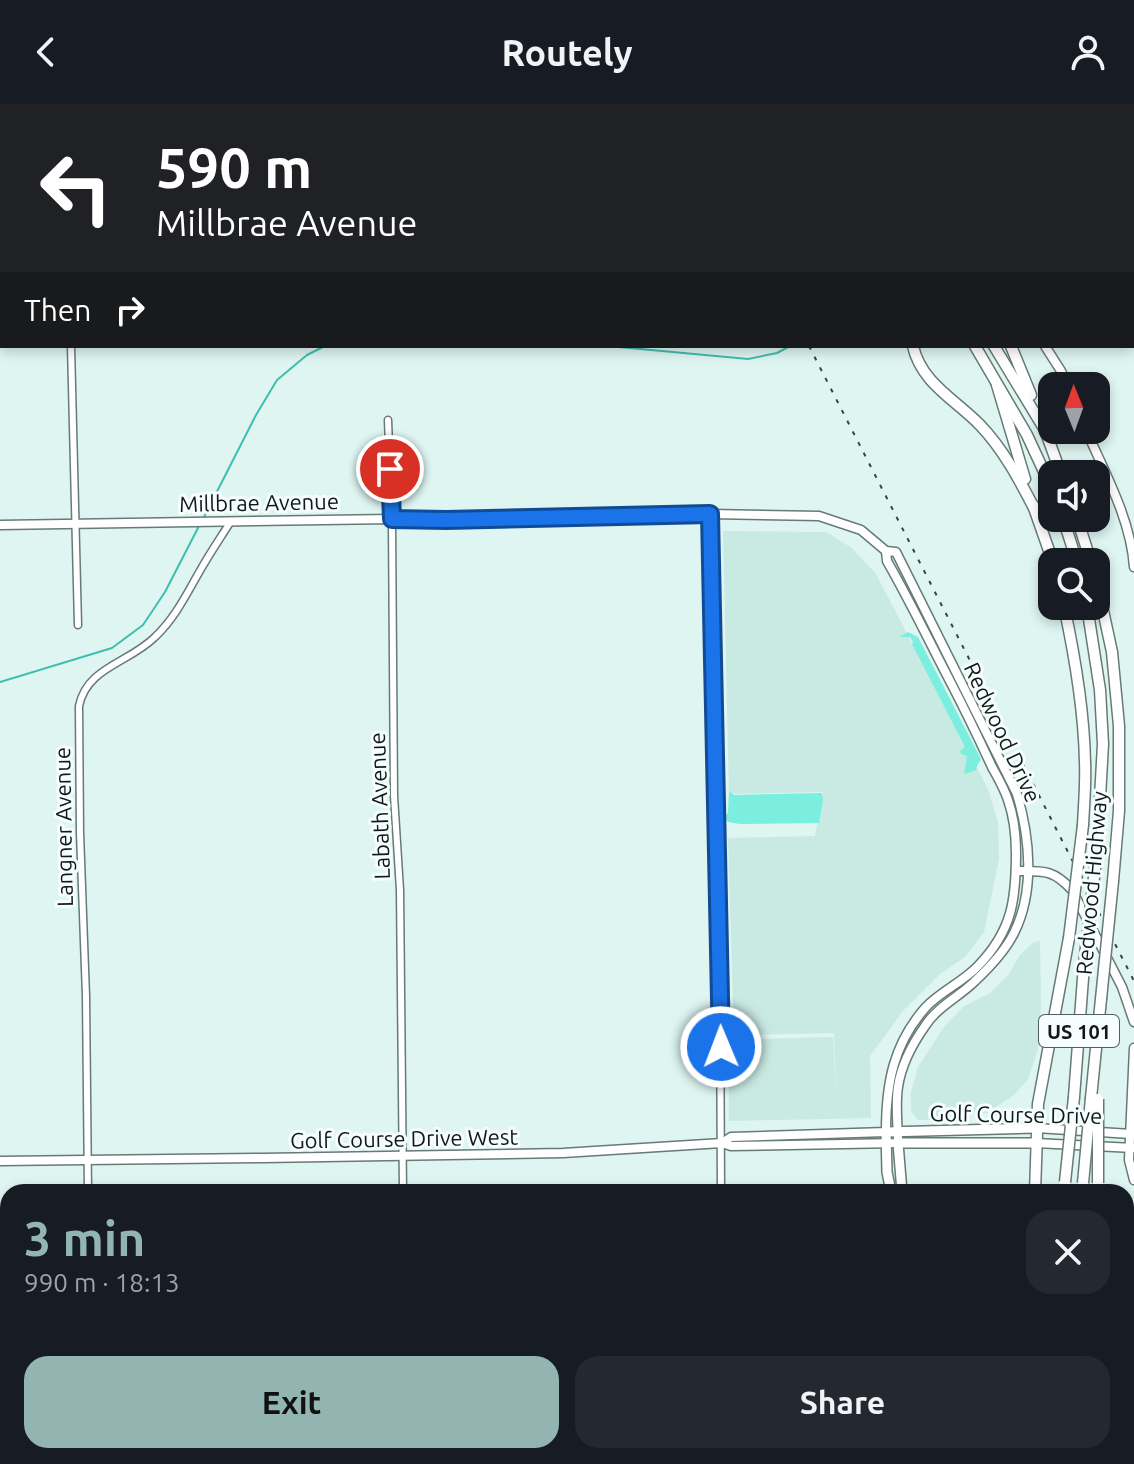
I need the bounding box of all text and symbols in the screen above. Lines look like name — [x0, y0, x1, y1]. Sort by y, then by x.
icon: back — [24, 30, 68, 74]
icon: person — [1066, 30, 1110, 74]
text: Routely — [501, 32, 633, 73]
icon: left — [24, 136, 128, 240]
text: 590 m — [156, 136, 312, 199]
text: Millbrae Avenue — [156, 202, 417, 243]
icon: right — [108, 288, 152, 332]
text: Then — [24, 293, 92, 327]
north arrow — [1038, 372, 1110, 444]
map controls — [1038, 372, 1110, 620]
pin — [356, 435, 424, 503]
icon: arrive — [368, 447, 412, 491]
button: sound — [1038, 460, 1110, 532]
street label: Millbrae Avenue — [179, 488, 339, 516]
button: search — [1038, 548, 1110, 620]
street label: Redwood Drive — [960, 658, 1046, 806]
street label: Labath Avenue — [364, 732, 394, 880]
street label: Langner Avenue — [49, 747, 77, 907]
street label: Redwood Highway — [1071, 790, 1112, 976]
position arrow — [679, 1005, 763, 1089]
road number: US 101 — [1039, 1015, 1119, 1047]
street label: Golf Course Drive — [929, 1100, 1103, 1128]
street label: Golf Course Drive West — [290, 1124, 519, 1152]
button: close — [1026, 1210, 1110, 1294]
text: 3 min — [24, 1211, 145, 1265]
text: 990 m · 18:13 — [24, 1268, 180, 1297]
button: Exit — [24, 1356, 559, 1448]
button: Share — [575, 1356, 1110, 1448]

